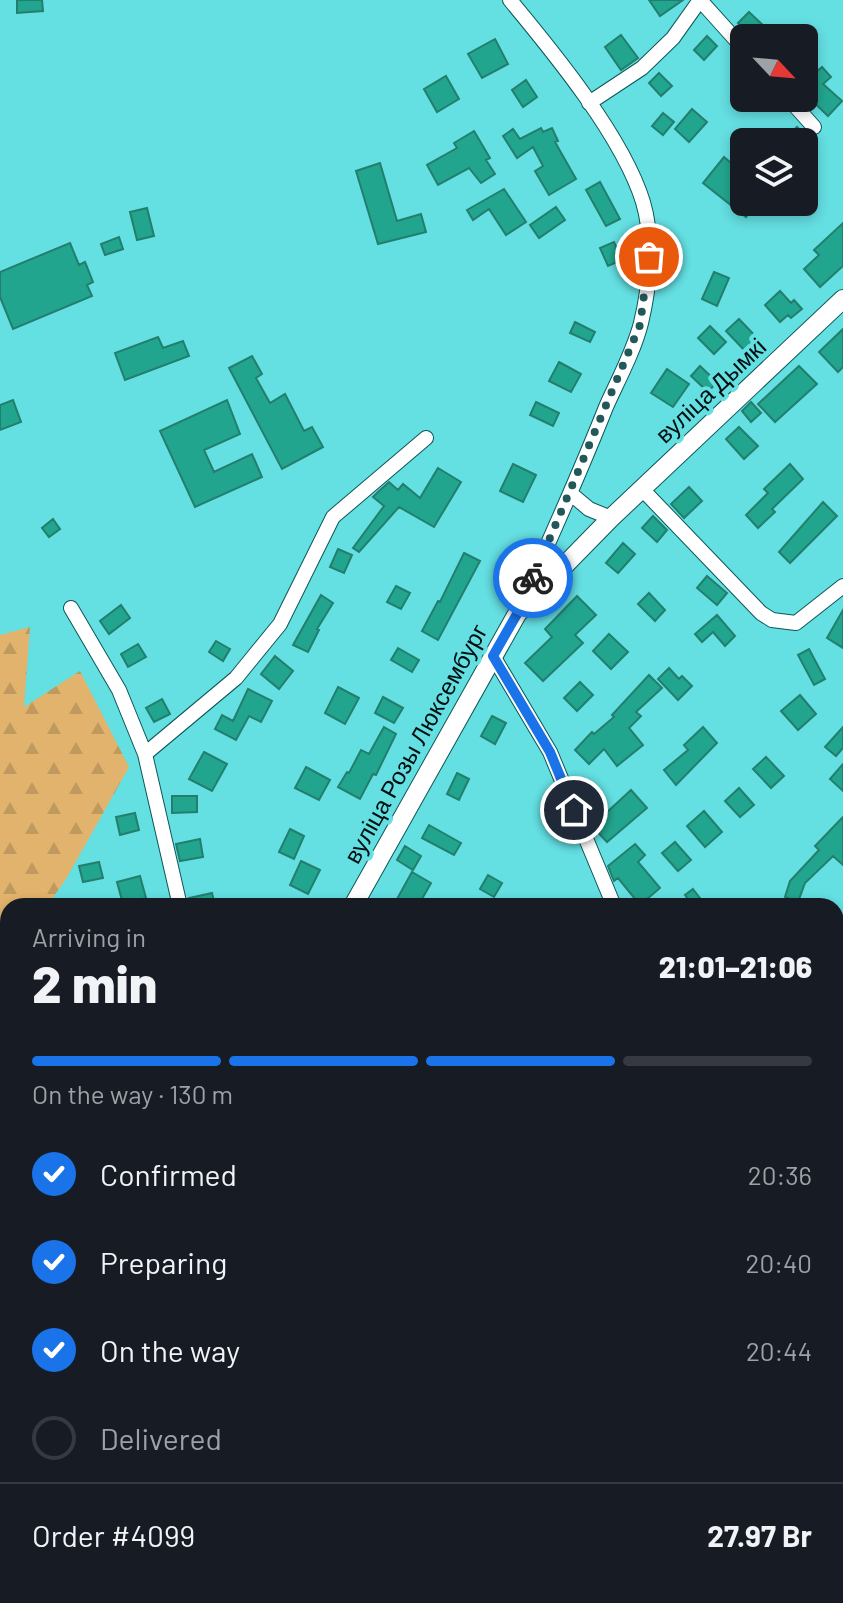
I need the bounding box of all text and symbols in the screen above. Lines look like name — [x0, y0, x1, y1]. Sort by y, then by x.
north arrow — [730, 24, 818, 112]
map controls — [730, 24, 818, 216]
button: layers — [730, 128, 818, 216]
pin — [615, 223, 683, 291]
icon: bag — [627, 235, 671, 279]
street label: вуліца Дымкі — [649, 331, 771, 449]
courier — [493, 538, 573, 618]
icon: bike — [511, 556, 555, 600]
street label: вуліца Розы Люксембург — [337, 618, 493, 868]
pin — [540, 776, 608, 844]
icon: home — [552, 788, 596, 832]
text: Arriving in — [32, 921, 146, 952]
text: 21:01–21:06 — [659, 948, 812, 984]
text: 2 min — [32, 951, 157, 1013]
text: On the way · 130 m — [32, 1078, 233, 1109]
icon: check — [32, 1152, 76, 1196]
text: Confirmed — [100, 1156, 237, 1192]
text: 20:36 — [748, 1159, 812, 1190]
icon: check — [32, 1240, 76, 1284]
text: Preparing — [100, 1244, 227, 1280]
text: 20:40 — [746, 1247, 812, 1278]
icon: check — [32, 1328, 76, 1372]
text: On the way — [100, 1332, 240, 1368]
text: 20:44 — [746, 1335, 812, 1366]
text: Delivered — [100, 1420, 222, 1456]
text: Order #4099 — [32, 1517, 195, 1553]
text: 27.97 Br — [707, 1517, 812, 1553]

